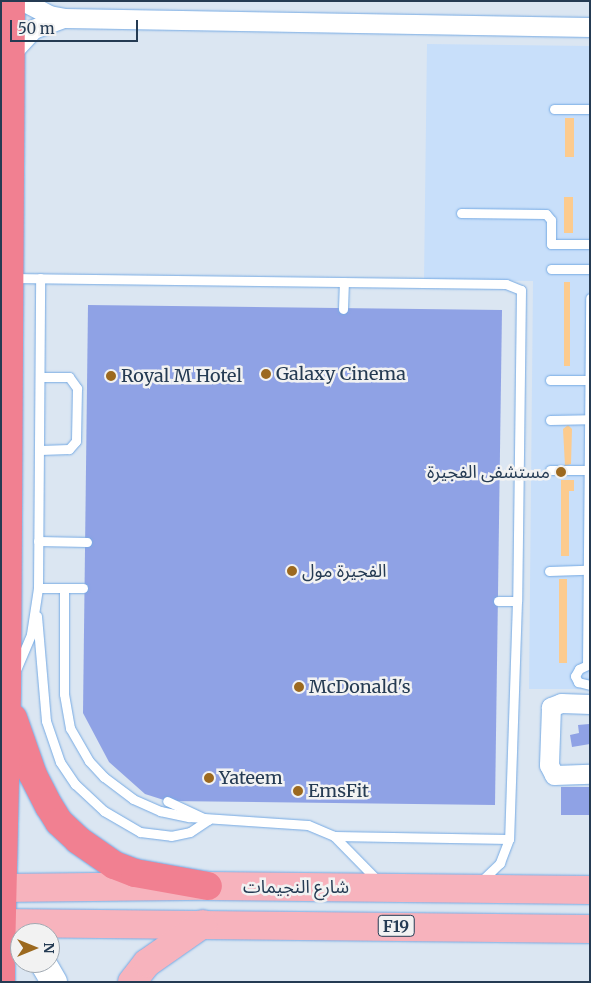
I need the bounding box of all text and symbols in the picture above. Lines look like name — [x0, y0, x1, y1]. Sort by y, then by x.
scale bar — [12, 10, 140, 42]
text: 50 m — [18, 19, 55, 38]
place label: Galaxy Cinema — [276, 363, 406, 385]
place label: Royal M Hotel — [121, 365, 242, 387]
marker: Galaxy Cinema — [260, 368, 272, 380]
marker: Royal M Hotel — [105, 370, 117, 382]
place label: مستشفى الفجيرة — [427, 461, 550, 483]
marker: مستشفى الفجيرة — [554, 465, 568, 479]
place label: الفجيرة مول — [302, 560, 386, 582]
marker: الفجيرة مول — [286, 565, 298, 577]
place label: McDonald's — [309, 676, 411, 698]
marker: McDonald's — [293, 681, 305, 693]
place label: Yateem — [219, 767, 283, 789]
marker: Yateem — [203, 772, 215, 784]
place label: EmsFit — [308, 780, 369, 802]
marker: EmsFit — [292, 785, 304, 797]
street label: شارع النجيمات — [243, 876, 349, 898]
road number: F19 — [377, 912, 415, 939]
north arrow — [10, 923, 60, 973]
text: N — [40, 942, 58, 954]

